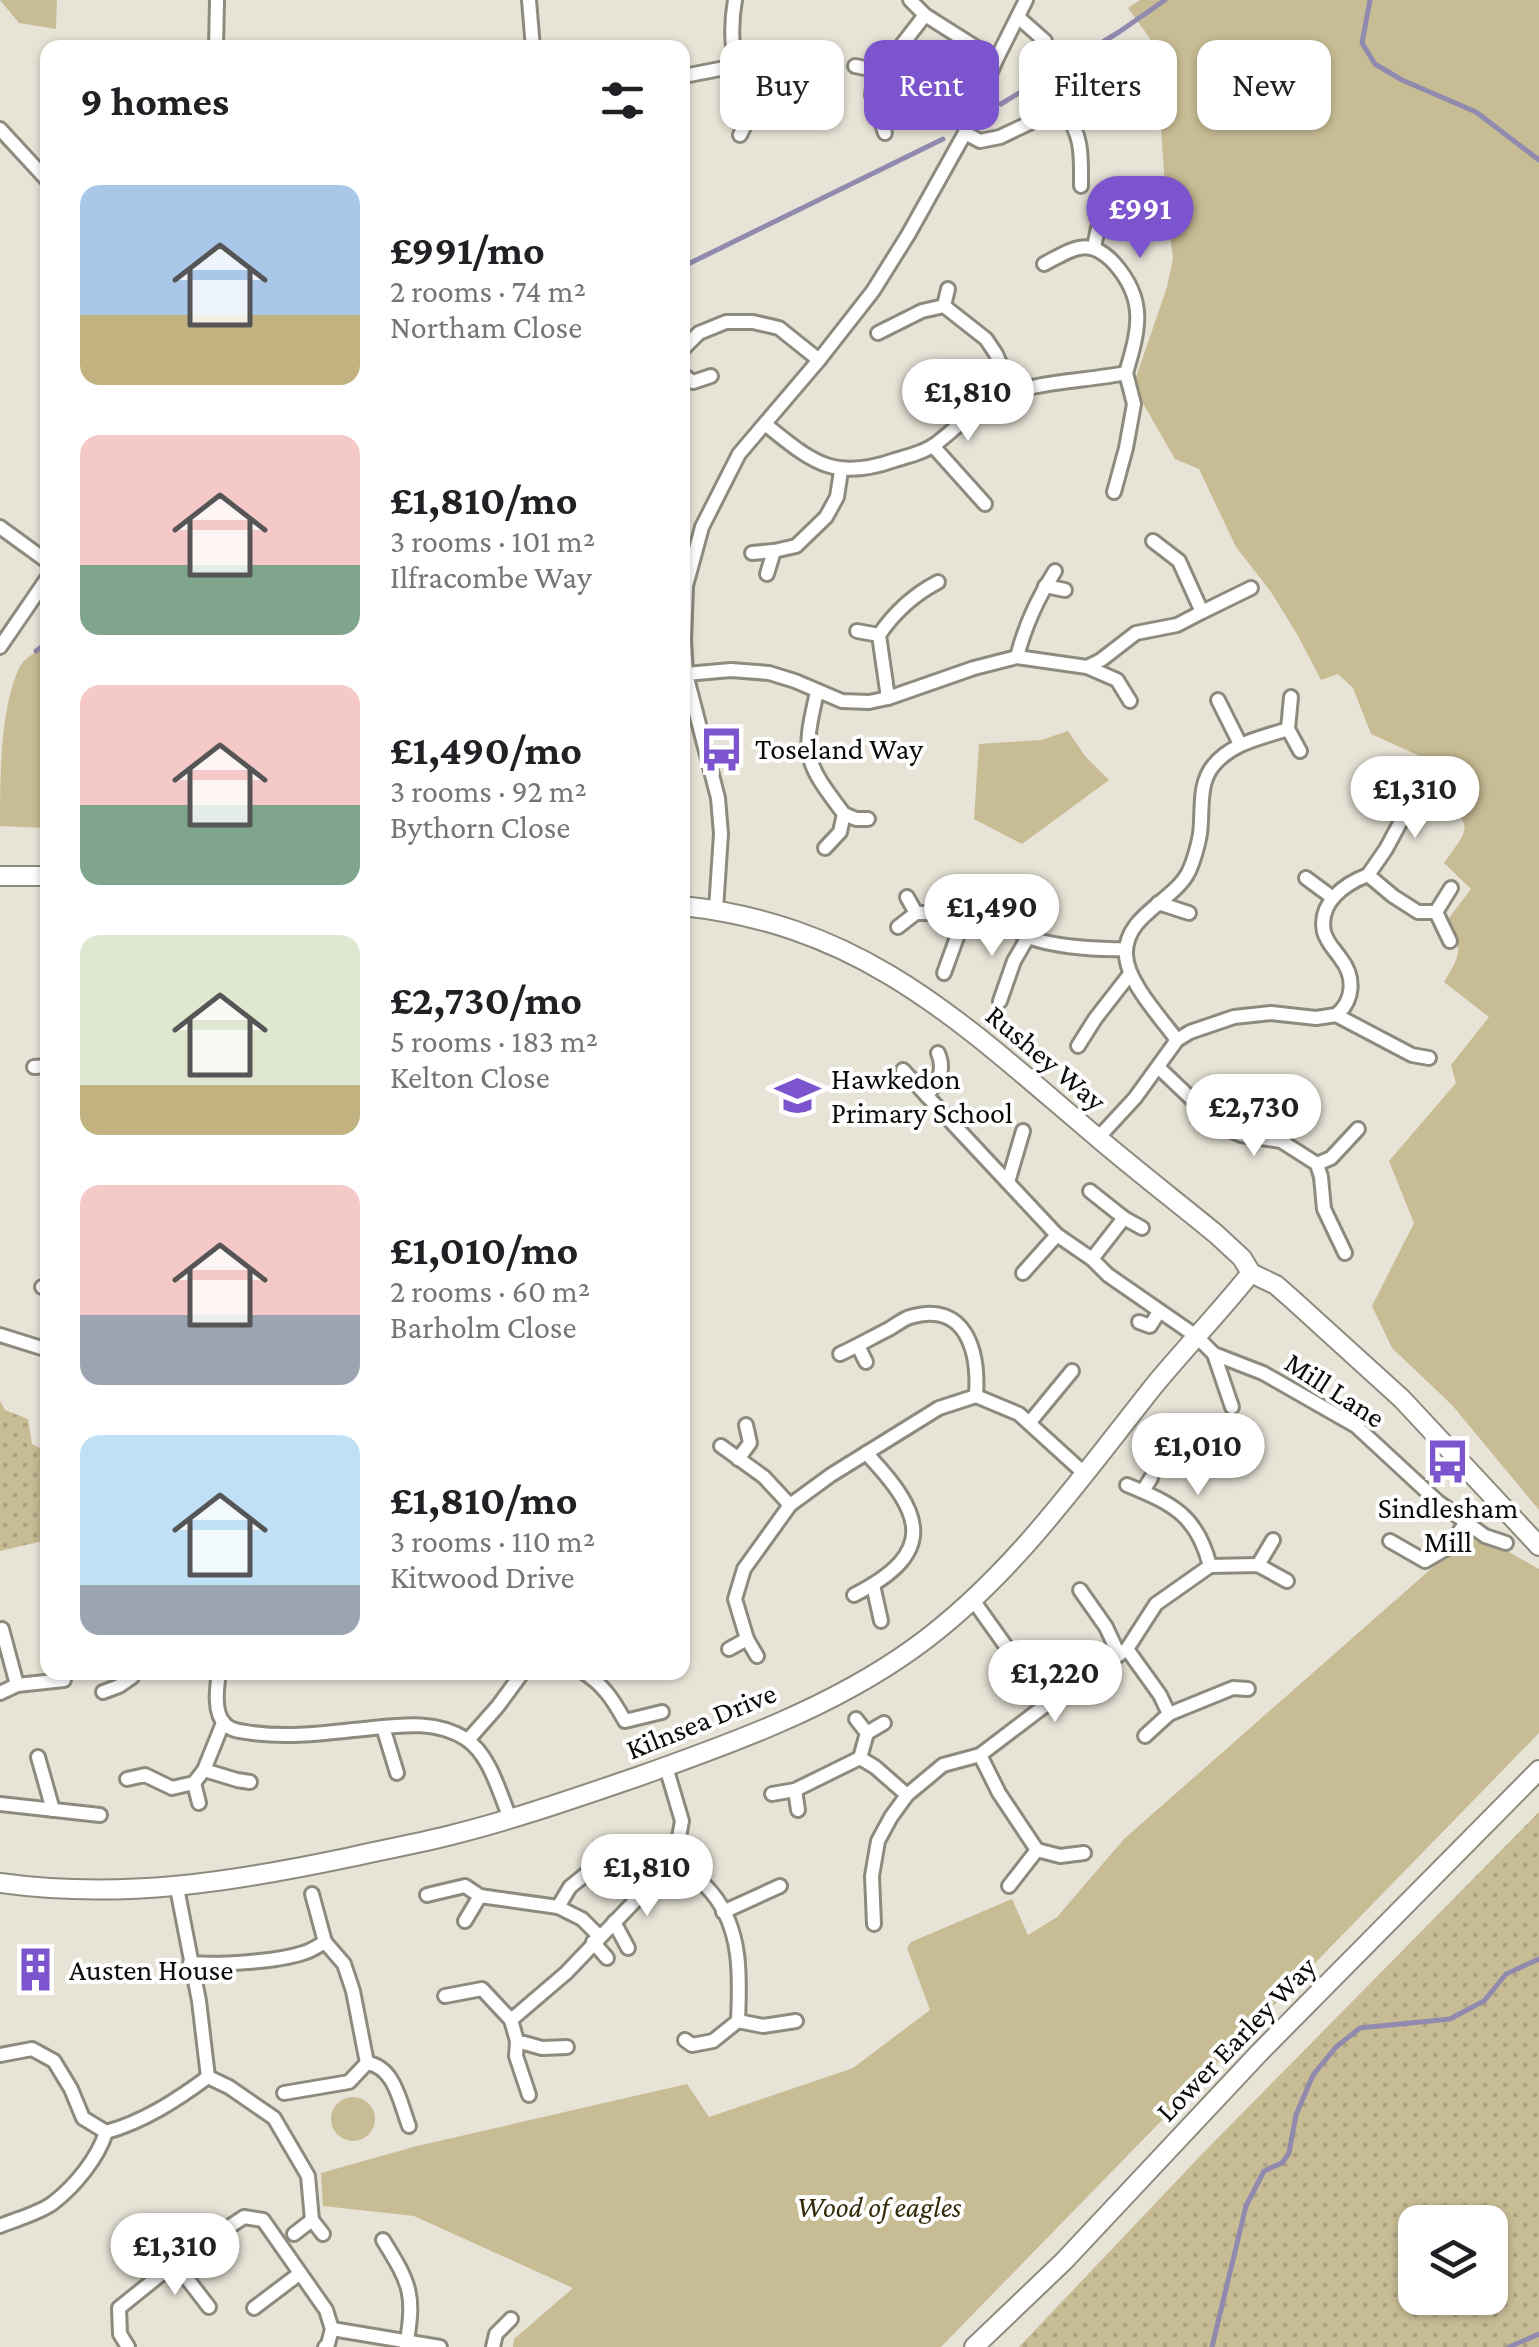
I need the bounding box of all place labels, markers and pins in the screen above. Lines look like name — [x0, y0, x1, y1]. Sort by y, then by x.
pin: £991 — [1081, 176, 1199, 261]
pin: £1,810 — [887, 359, 1049, 444]
bus stop icon: Toseland Way — [698, 725, 746, 773]
place label: Toseland Way — [755, 732, 923, 766]
pin: £1,310 — [1334, 756, 1496, 841]
pin: £1,490 — [911, 874, 1073, 959]
place label: Hawkedon Primary School — [831, 1062, 1013, 1130]
school or university icon: Hawkedon Primary School — [774, 1072, 822, 1120]
pin: £2,730 — [1173, 1074, 1335, 1159]
pin: £1,010 — [1117, 1413, 1279, 1498]
bus stop icon: Sindlesham Mill — [1424, 1437, 1472, 1485]
place label: Sindlesham Mill — [1378, 1491, 1518, 1558]
pin: £1,220 — [974, 1640, 1136, 1725]
pin: £1,810 — [566, 1834, 728, 1919]
building icon: Austen House — [12, 1946, 60, 1994]
place label: Austen House — [69, 1953, 234, 1986]
pin: £1,310 — [94, 2213, 256, 2298]

